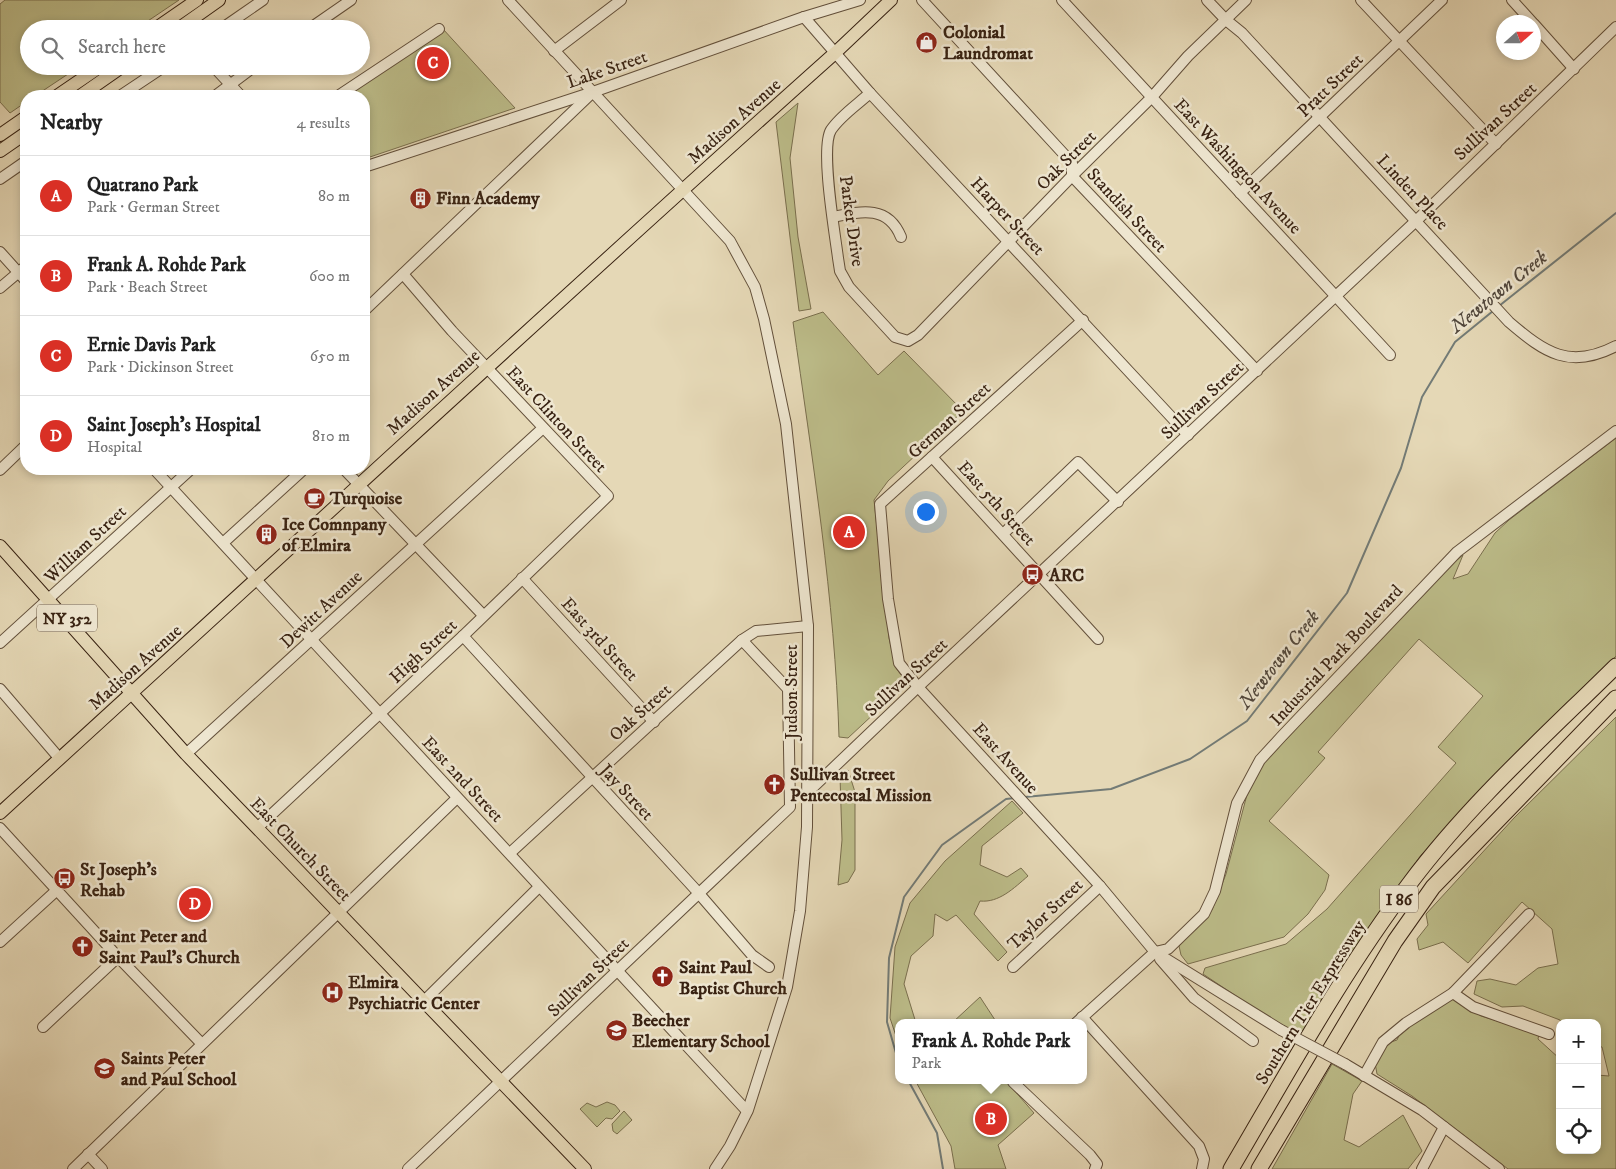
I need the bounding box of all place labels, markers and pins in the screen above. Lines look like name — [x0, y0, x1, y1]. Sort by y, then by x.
place label: Colonial Laundromat — [943, 22, 1033, 65]
shop icon: Colonial Laundromat — [915, 30, 939, 54]
pin: C — [417, 44, 449, 82]
building icon: Finn Academy — [408, 186, 432, 210]
place label: Finn Academy — [436, 188, 540, 210]
cafe icon: Turquoise — [302, 486, 326, 510]
place label: Turquoise — [329, 488, 403, 510]
pin: A — [833, 513, 865, 551]
place label: Ice Comnpany of Elmira — [282, 514, 387, 557]
building icon: Ice Comnpany of Elmira — [254, 522, 278, 546]
bus stop icon: ARC — [1021, 563, 1045, 587]
place label: ARC — [1048, 565, 1084, 587]
place label: Sullivan Street Pentecostal Mission — [790, 764, 932, 807]
church icon: Sullivan Street Pentecostal Mission — [762, 772, 786, 796]
place label: St Joseph's Rehab — [80, 859, 157, 902]
bus stop icon: St Joseph's Rehab — [52, 867, 76, 891]
pin: D — [179, 885, 211, 923]
place label: Saint Peter and Saint Paul's Church — [99, 926, 240, 969]
church icon: Saint Peter and Saint Paul's Church — [71, 934, 95, 958]
place label: Saint Paul Baptist Church — [679, 957, 787, 1000]
church icon: Saint Paul Baptist Church — [651, 965, 675, 989]
place label: Elmira Psychiatric Center — [348, 972, 480, 1015]
hospital icon: Elmira Psychiatric Center — [320, 980, 344, 1004]
place label: Beecher Elementary School — [632, 1010, 770, 1053]
school or university icon: Beecher Elementary School — [604, 1018, 628, 1042]
place label: Saints Peter and Paul School — [121, 1048, 237, 1091]
school or university icon: Saints Peter and Paul School — [93, 1056, 117, 1080]
pin: B — [975, 1100, 1007, 1138]

